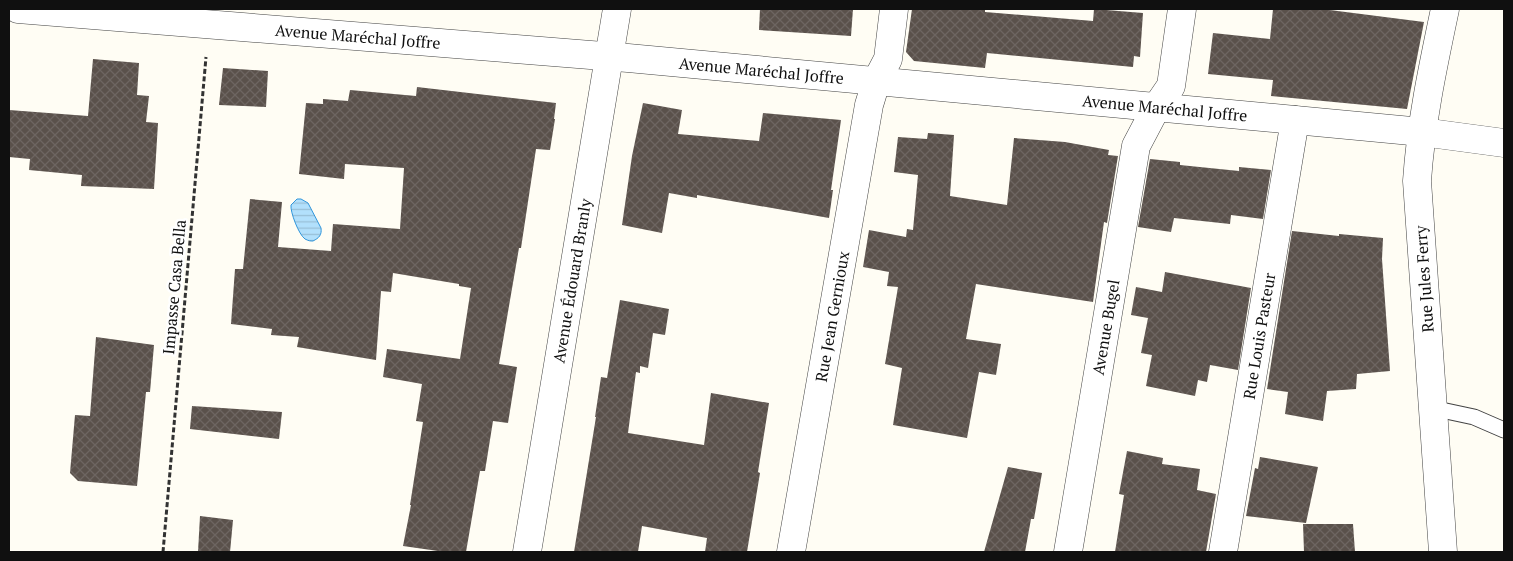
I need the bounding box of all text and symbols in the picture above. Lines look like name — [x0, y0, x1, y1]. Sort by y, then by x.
street label: Avenue Maréchal Joffre — [274, 19, 441, 54]
street label: Avenue Maréchal Joffre — [678, 52, 845, 89]
street label: Avenue Maréchal Joffre — [1081, 89, 1248, 127]
street label: Avenue Édouard Branly — [548, 196, 597, 364]
street label: Impasse Casa Bella — [157, 219, 191, 355]
street label: Rue Jules Ferry — [1409, 224, 1439, 333]
street label: Rue Jean Gernioux — [810, 249, 854, 384]
street label: Rue Louis Pasteur — [1238, 270, 1280, 401]
street label: Avenue Bugel — [1087, 277, 1125, 377]

